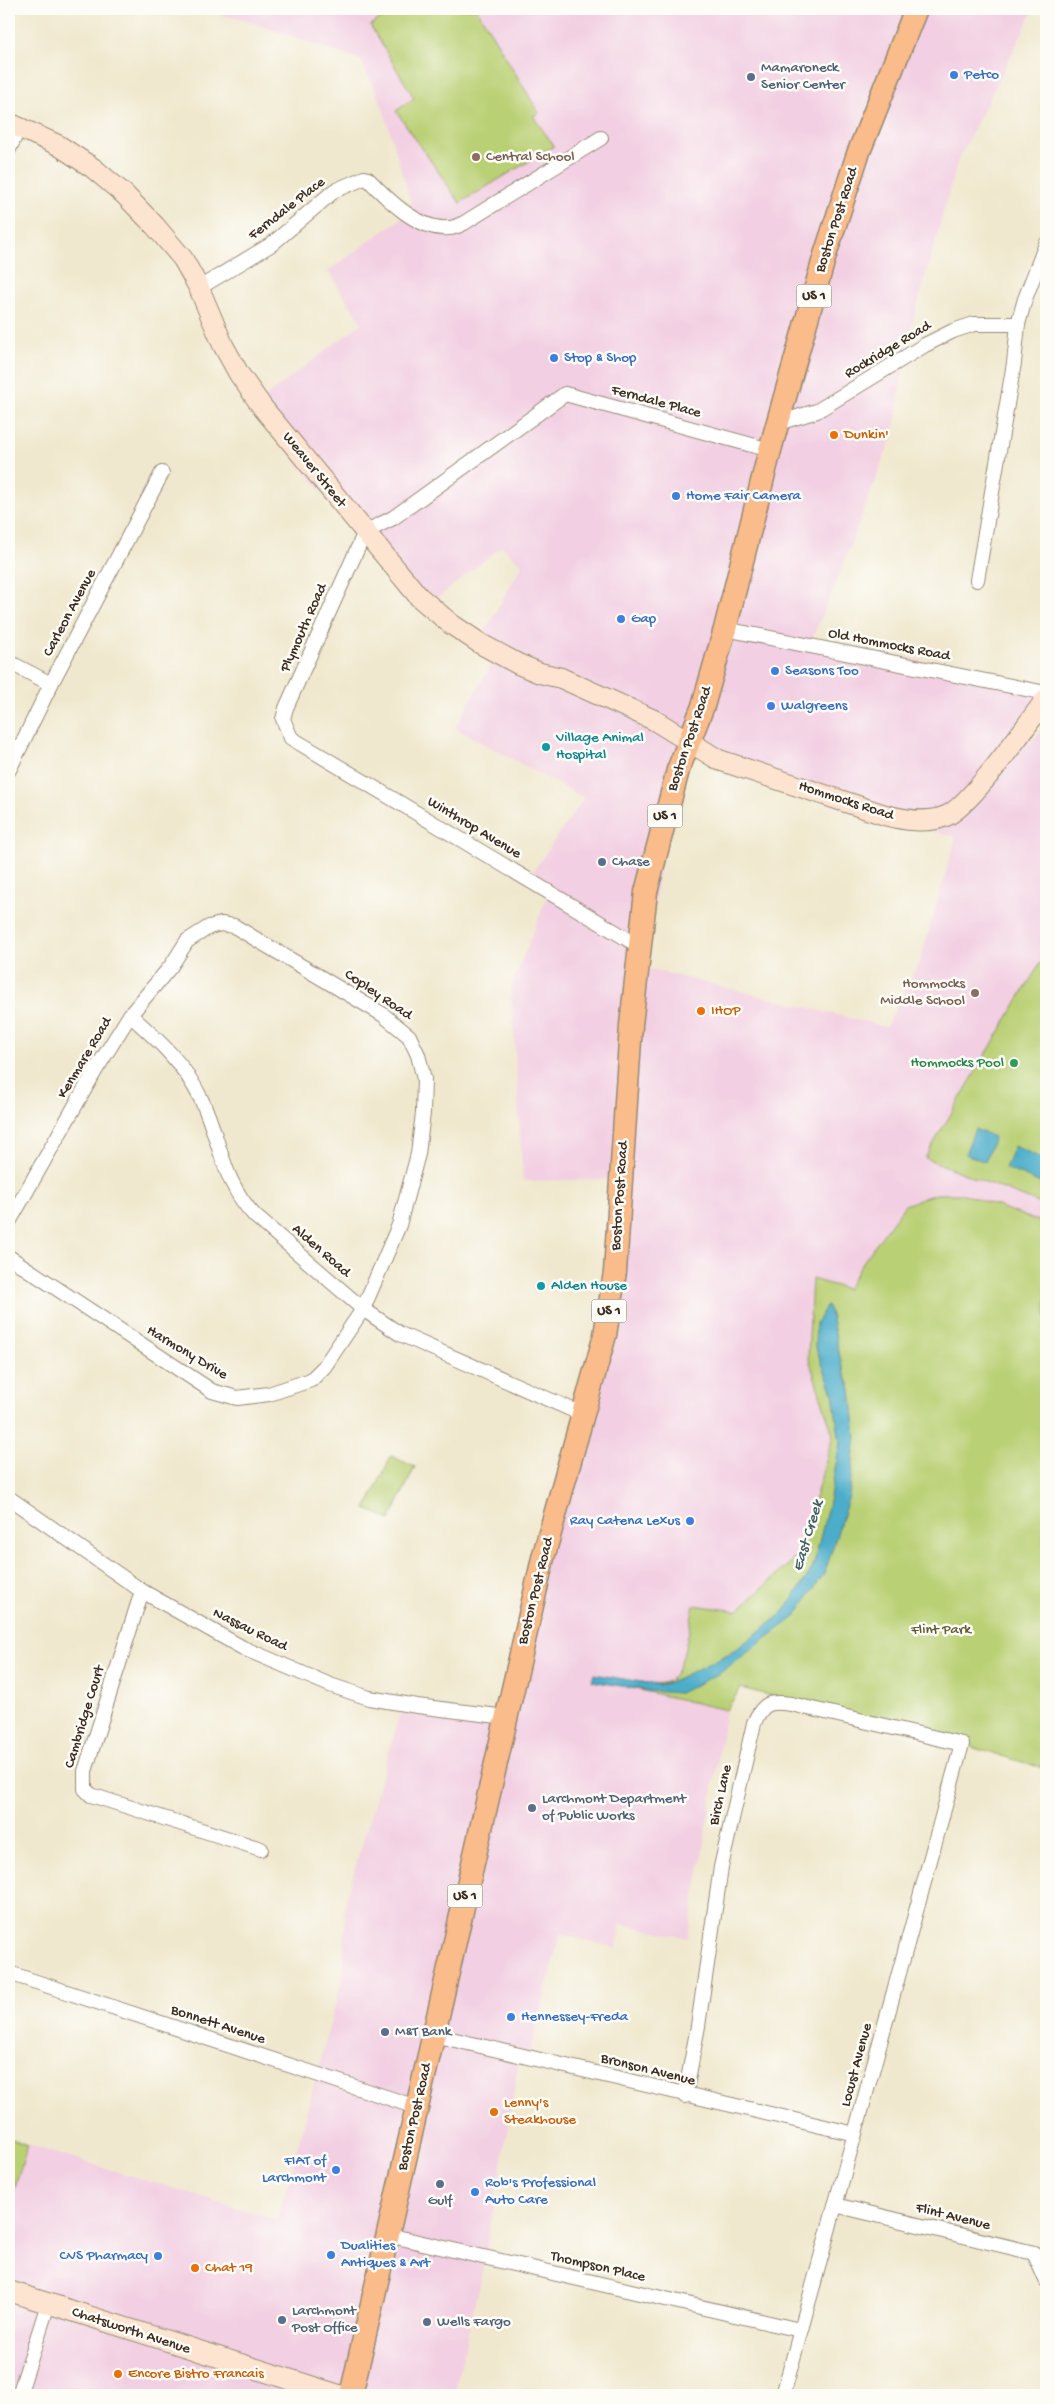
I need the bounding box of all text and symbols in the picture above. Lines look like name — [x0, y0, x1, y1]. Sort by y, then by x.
place label: Mamaroneck Senior Center — [761, 59, 847, 94]
place label: Petco — [963, 66, 999, 84]
marker: Petco — [948, 69, 960, 81]
marker: Mamaroneck Senior Center — [745, 71, 757, 83]
place label: Central School — [486, 148, 575, 166]
marker: Central School — [470, 151, 482, 163]
street label: Boston Post Road — [811, 164, 863, 276]
street label: Ferndale Place — [244, 173, 329, 245]
road number: US 1 — [796, 284, 832, 308]
street label: Rockridge Road — [842, 317, 935, 383]
place label: Stop & Shop — [564, 349, 637, 367]
marker: Stop & Shop — [548, 352, 560, 364]
street label: Ferndale Place — [608, 381, 703, 423]
place label: Dunkin' — [843, 426, 889, 444]
street label: Weaver Street — [278, 429, 351, 513]
marker: Dunkin' — [828, 429, 840, 441]
place label: Home Fair Camera — [686, 487, 802, 505]
marker: Home Fair Camera — [670, 490, 682, 502]
street label: Carleon Avenue — [39, 566, 101, 660]
street label: Plymouth Road — [276, 580, 332, 676]
place label: Gap — [631, 610, 657, 628]
marker: Gap — [615, 613, 627, 625]
street label: Old Hommocks Road — [827, 624, 953, 666]
place label: Seasons Too — [785, 662, 859, 680]
marker: Seasons Too — [769, 665, 781, 677]
street label: Boston Post Road — [663, 683, 717, 795]
place label: Walgreens — [781, 697, 848, 715]
marker: Walgreens — [765, 700, 777, 712]
place label: Village Animal Hospital — [555, 729, 644, 764]
marker: Village Animal Hospital — [540, 741, 552, 753]
street label: Hommocks Road — [796, 777, 897, 825]
street label: Winthrop Avenue — [424, 793, 524, 863]
road number: US 1 — [648, 804, 682, 828]
place label: Chase — [612, 853, 650, 871]
marker: Chase — [596, 856, 608, 868]
street label: Copley Road — [341, 966, 416, 1025]
place label: Hommocks Middle School — [880, 975, 965, 1010]
marker: Hommocks Middle School — [969, 987, 981, 999]
place label: IHOP — [711, 1002, 741, 1020]
marker: IHOP — [695, 1005, 707, 1017]
street label: Kenmare Road — [54, 1013, 117, 1102]
place label: Hommocks Pool — [911, 1054, 1004, 1072]
marker: Hommocks Pool — [1008, 1057, 1020, 1069]
street label: Boston Post Road — [607, 1140, 633, 1252]
street label: Alden Road — [288, 1221, 355, 1282]
place label: Alden House — [551, 1277, 627, 1295]
marker: Alden House — [535, 1280, 547, 1292]
road number: US 1 — [592, 1300, 626, 1322]
street label: Harmony Drive — [143, 1322, 231, 1384]
water label: East Creek — [789, 1497, 829, 1574]
place label: Ray Catena Lexus — [570, 1512, 680, 1530]
marker: Ray Catena Lexus — [684, 1515, 696, 1527]
street label: Boston Post Road — [514, 1534, 558, 1647]
street label: Nassau Road — [210, 1604, 291, 1656]
park label: Flint Park — [910, 1621, 972, 1639]
street label: Cambridge Court — [61, 1662, 110, 1771]
street label: Birch Lane — [705, 1763, 737, 1828]
place label: Larchmont Department of Public Works — [542, 1790, 688, 1825]
marker: Larchmont Department of Public Works — [526, 1802, 538, 1814]
road number: US 1 — [448, 1884, 482, 1908]
street label: Bonnett Avenue — [167, 2001, 268, 2049]
place label: Hennessey-Freda — [521, 2008, 629, 2026]
marker: Hennessey-Freda — [505, 2011, 517, 2023]
street label: Locust Avenue — [837, 2021, 877, 2109]
place label: M&T Bank — [395, 2023, 453, 2041]
marker: M&T Bank — [379, 2026, 391, 2038]
street label: Bronson Avenue — [598, 2049, 697, 2091]
street label: Boston Post Road — [394, 2060, 436, 2173]
place label: Lenny's Steakhouse — [504, 2094, 576, 2129]
marker: Lenny's Steakhouse — [488, 2106, 500, 2118]
place label: FIAT of Larchmont — [262, 2152, 328, 2187]
marker: FIAT of Larchmont — [330, 2164, 342, 2176]
place label: Rob's Professional Auto Care — [485, 2174, 596, 2209]
marker: Gulf — [434, 2178, 446, 2190]
marker: Rob's Professional Auto Care — [469, 2186, 481, 2198]
place label: Gulf — [428, 2192, 454, 2210]
street label: Flint Avenue — [913, 2199, 992, 2235]
place label: Dualities Antiques & Art — [340, 2237, 432, 2272]
place label: CVS Pharmacy — [60, 2247, 149, 2265]
street label: Thompson Place — [548, 2247, 647, 2287]
marker: Dualities Antiques & Art — [325, 2249, 337, 2261]
marker: CVS Pharmacy — [152, 2250, 164, 2262]
place label: Chat 19 — [205, 2259, 253, 2277]
marker: Chat 19 — [189, 2262, 201, 2274]
place label: Larchmont Post Office — [291, 2302, 358, 2337]
street label: Chatsworth Avenue — [69, 2303, 193, 2359]
place label: Wells Fargo — [437, 2313, 511, 2331]
marker: Larchmont Post Office — [276, 2314, 288, 2326]
marker: Wells Fargo — [421, 2316, 433, 2328]
place label: Encore Bistro Francais — [128, 2365, 264, 2383]
marker: Encore Bistro Francais — [112, 2368, 124, 2380]

